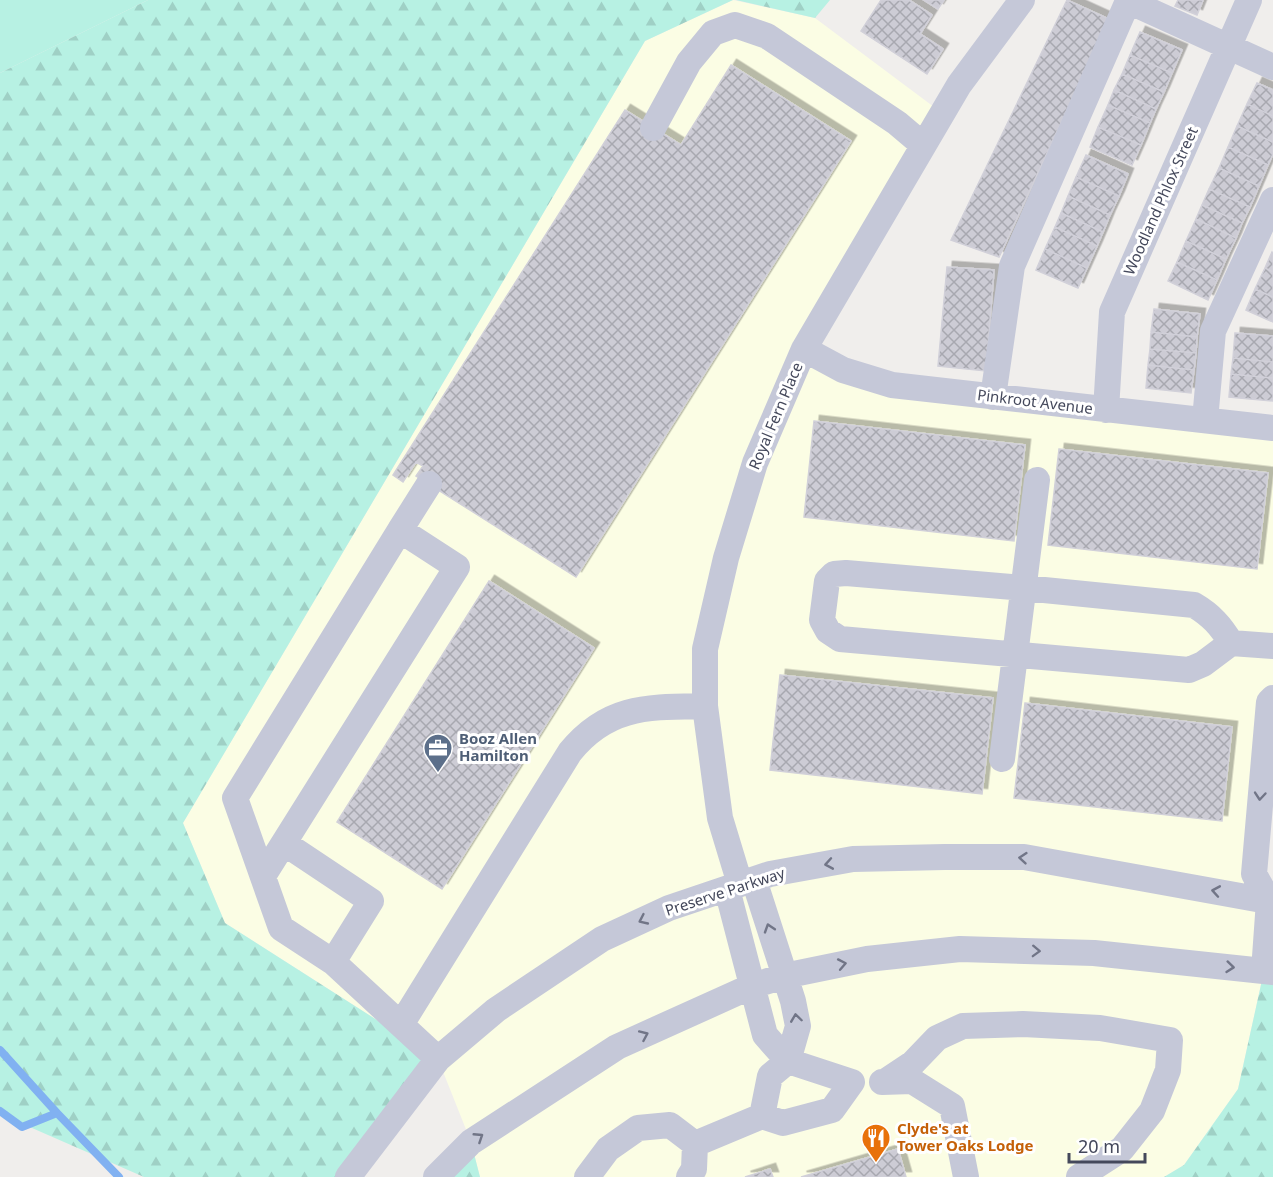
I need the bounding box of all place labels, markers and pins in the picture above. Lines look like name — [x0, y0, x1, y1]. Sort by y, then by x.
place label: Booz Allen Hamilton — [459, 728, 537, 765]
office icon: Booz Allen Hamilton — [422, 732, 454, 774]
place label: Clyde's at Tower Oaks Lodge — [897, 1118, 1033, 1155]
restaurant icon: Clyde's at Tower Oaks Lodge — [860, 1122, 892, 1164]

